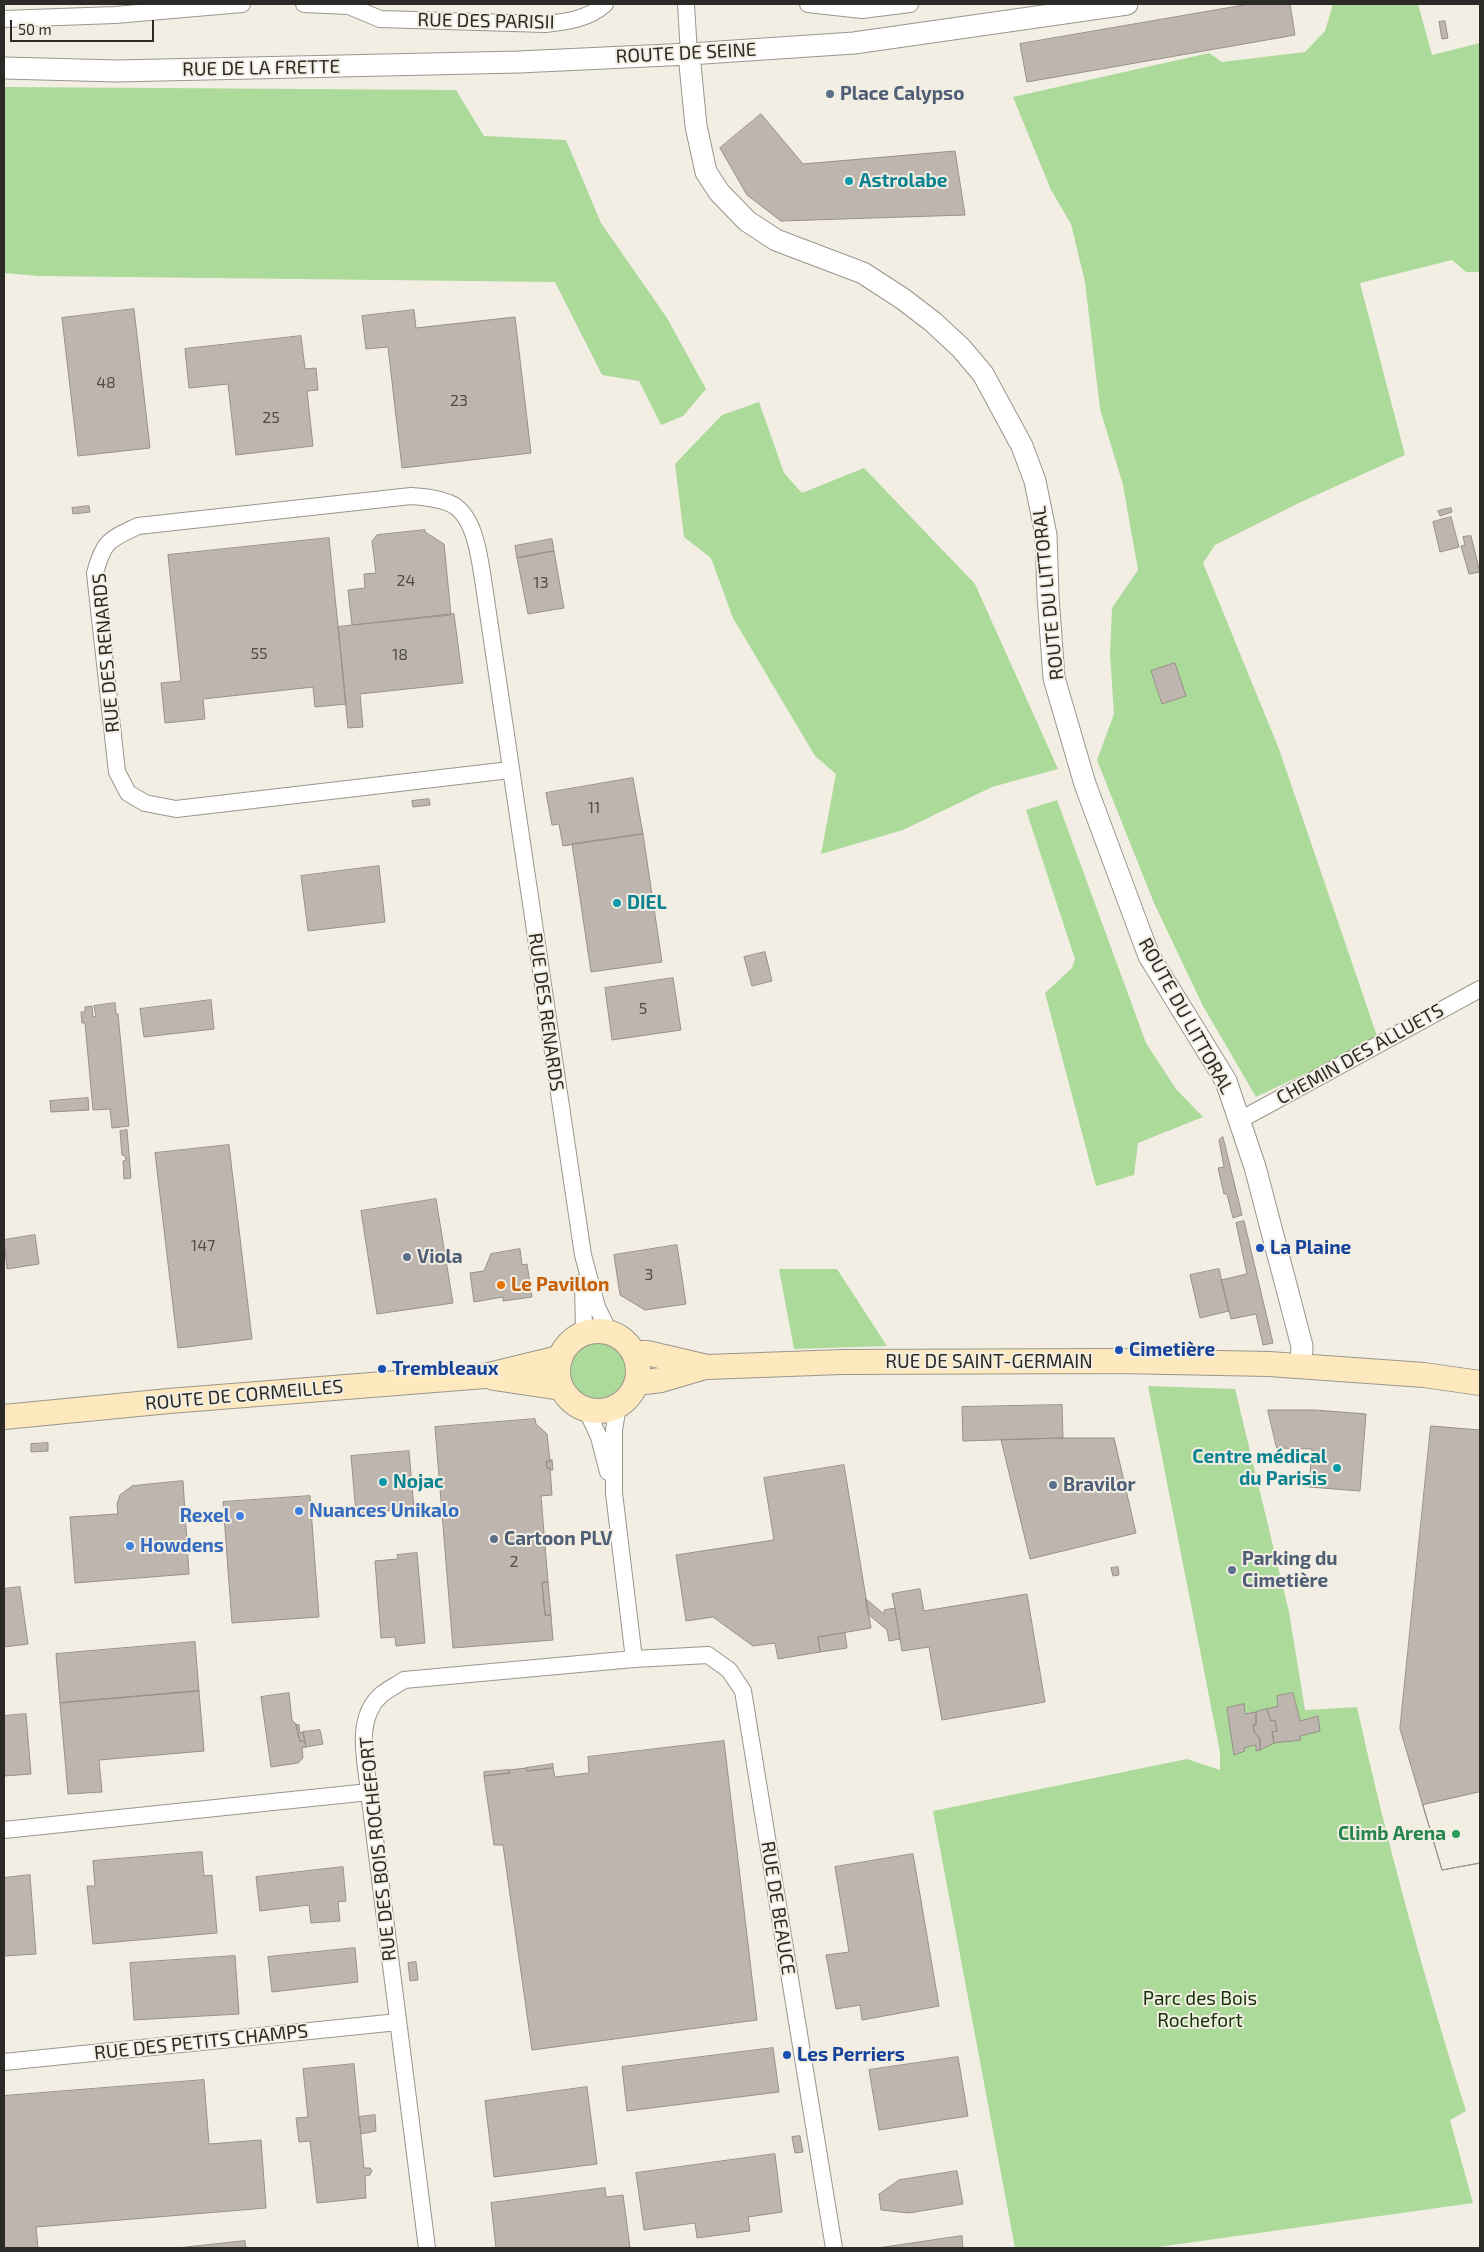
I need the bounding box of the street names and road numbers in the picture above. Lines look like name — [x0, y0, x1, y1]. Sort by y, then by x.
street label: RUE DES PARISII — [417, 8, 555, 34]
street label: ROUTE DE SEINE — [615, 38, 757, 68]
street label: RUE DE LA FRETTE — [182, 55, 340, 81]
street label: ROUTE DU LITTORAL — [1028, 505, 1068, 681]
street label: RUE DES RENARDS — [88, 572, 124, 734]
street label: RUE DES RENARDS — [524, 931, 568, 1093]
street label: ROUTE DU LITTORAL — [1134, 934, 1238, 1098]
street label: CHEMIN DES ALLUETS — [1272, 999, 1448, 1109]
street label: RUE DE SAINT-GERMAIN — [885, 1351, 1093, 1373]
street label: ROUTE DE CORMEILLES — [144, 1375, 344, 1415]
street label: RUE DES BOIS ROCHEFORT — [355, 1736, 401, 1962]
street label: RUE DE BEAUCE — [756, 1840, 800, 1976]
street label: RUE DES PETITS CHAMPS — [93, 2019, 309, 2065]

